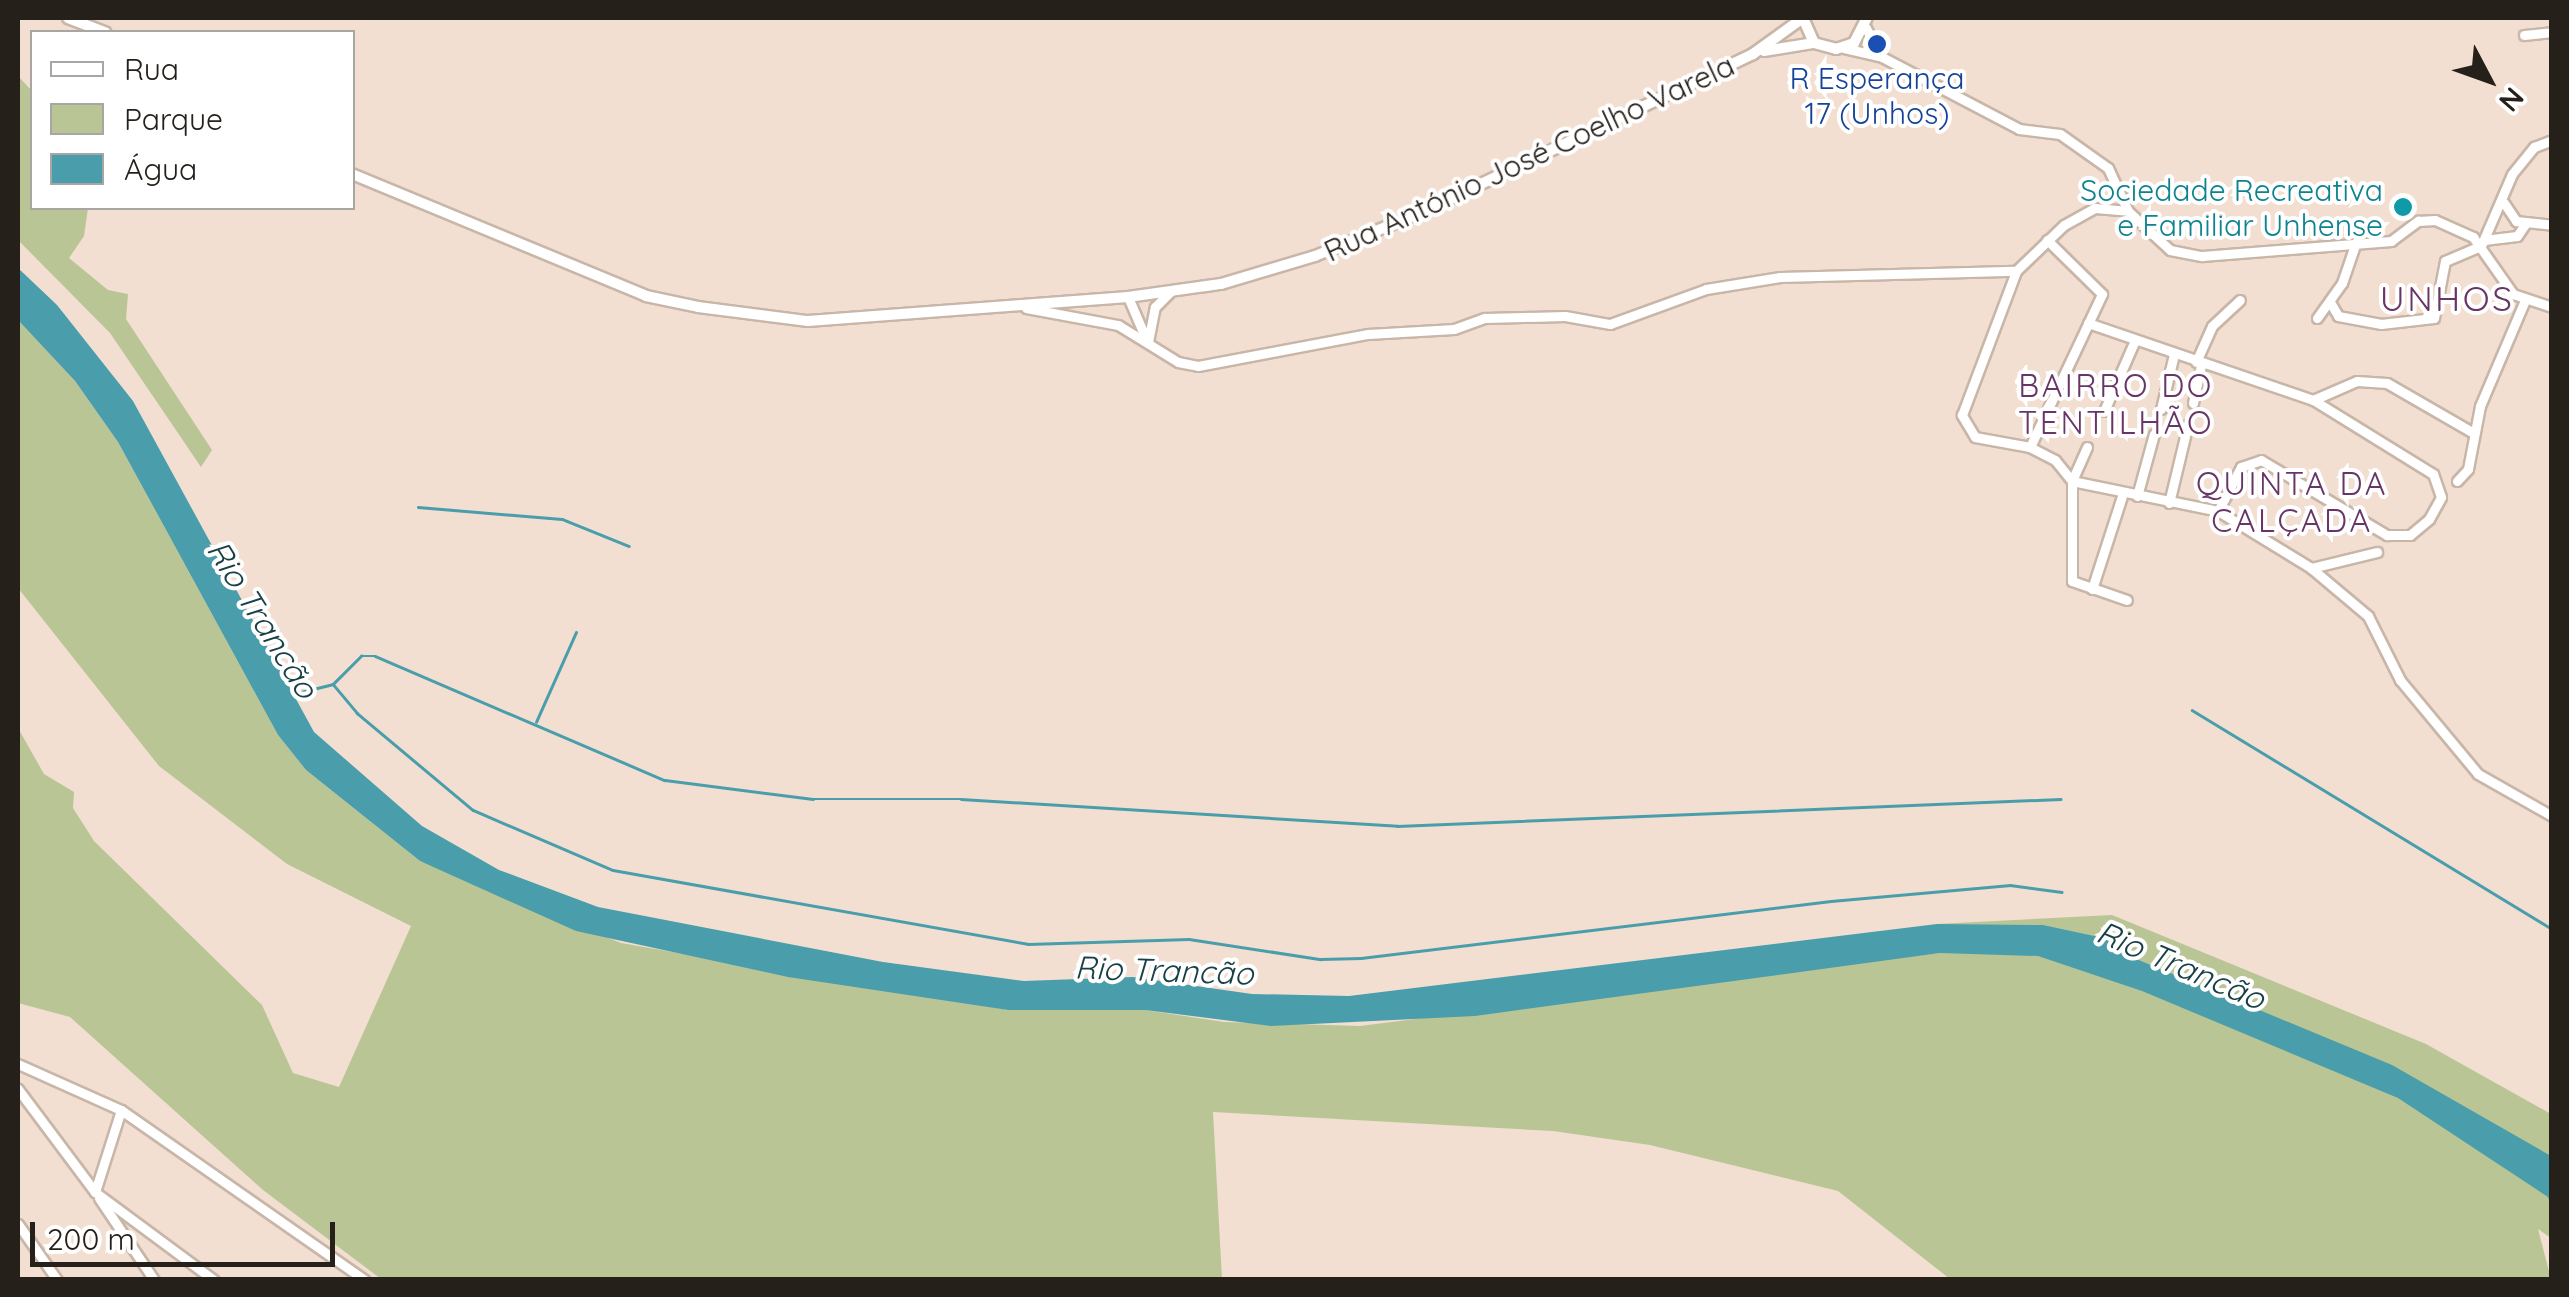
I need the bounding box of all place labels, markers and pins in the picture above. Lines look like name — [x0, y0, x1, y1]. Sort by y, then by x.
marker: R Esperança 17 (Unhos) — [1866, 33, 1888, 55]
place label: R Esperança 17 (Unhos) — [1790, 60, 1964, 130]
place label: Sociedade Recreativa e Familiar Unhense — [2080, 172, 2383, 242]
marker: Sociedade Recreativa e Familiar Unhense — [2392, 196, 2414, 218]

